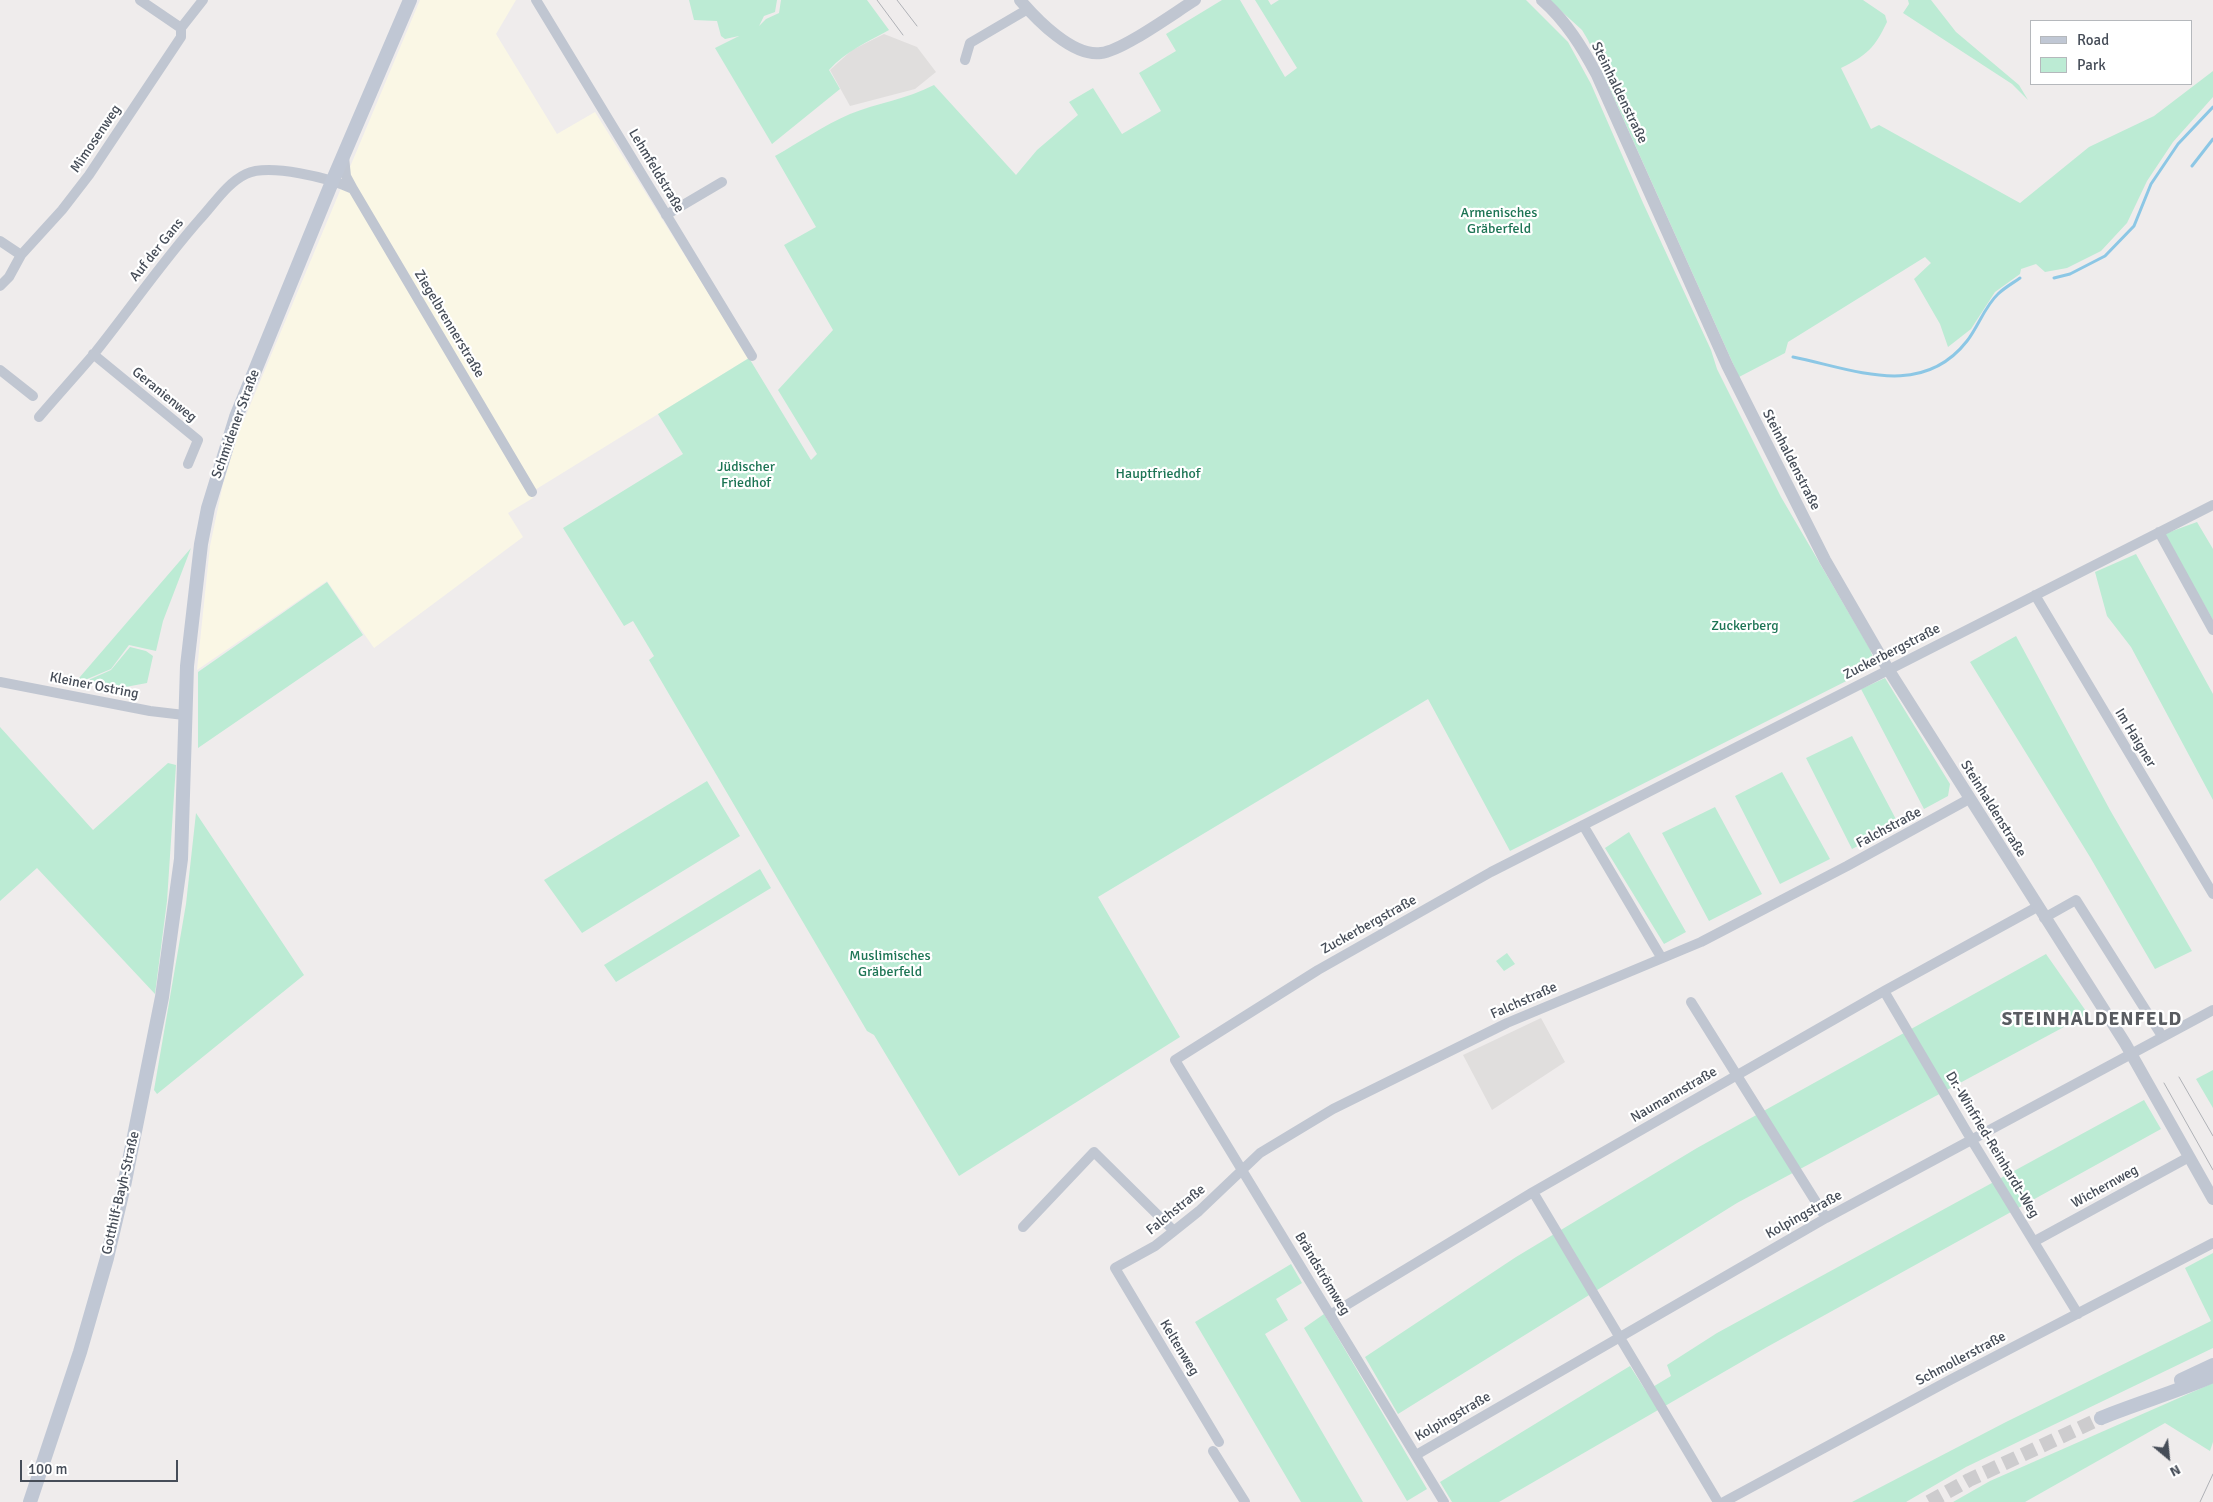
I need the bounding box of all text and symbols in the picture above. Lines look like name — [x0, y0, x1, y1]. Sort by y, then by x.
legend — [2030, 20, 2193, 85]
text: Road — [2077, 31, 2109, 49]
street label: Steinhaldenstraße — [1587, 40, 1651, 146]
text: Park — [2077, 56, 2106, 74]
street label: Mimosenweg — [67, 102, 125, 176]
street label: Lehmfeldstraße — [624, 126, 688, 216]
park label: Armenisches Gräberfeld — [1461, 205, 1537, 238]
street label: Auf der Gans — [126, 215, 188, 285]
street label: Ziegelbrennerstraße — [410, 267, 488, 381]
street label: Geranienweg — [128, 364, 200, 426]
street label: Schmidener Straße — [208, 367, 264, 481]
street label: Steinhaldenstraße — [1758, 407, 1824, 513]
park label: Jüdischer Friedhof — [717, 459, 775, 492]
park label: Hauptfriedhof — [1116, 466, 1200, 482]
park label: Zuckerberg — [1711, 618, 1779, 634]
street label: Zuckerbergstraße — [1841, 620, 1943, 684]
street label: Kleiner Ostring — [48, 669, 140, 703]
street label: Im Haigner — [2111, 705, 2159, 771]
street label: Steinhaldenstraße — [1957, 758, 2029, 860]
street label: Falchstraße — [1854, 804, 1924, 852]
street label: Zuckerbergstraße — [1318, 892, 1420, 958]
park label: Muslimisches Gräberfeld — [849, 948, 931, 980]
street label: Falchstraße — [1488, 979, 1560, 1023]
district label: STEINHALDENFELD — [2000, 1009, 2184, 1031]
street label: Naumannstraße — [1628, 1064, 1720, 1126]
street label: Dr.-Winfried-Reinhardt-Weg — [1942, 1069, 2042, 1221]
street label: Gotthilf-Bayh-Straße — [99, 1130, 143, 1256]
street label: Wichernweg — [2069, 1162, 2141, 1212]
street label: Falchstraße — [1143, 1181, 1209, 1239]
street label: Kolpingstraße — [1763, 1187, 1845, 1243]
street label: Brändströmweg — [1291, 1229, 1353, 1319]
street label: Keltenweg — [1156, 1317, 1202, 1379]
street label: Schmollerstraße — [1913, 1328, 2009, 1390]
street label: Kolpingstraße — [1412, 1389, 1494, 1445]
north arrow — [2143, 1432, 2193, 1482]
scale bar — [22, 1450, 180, 1482]
text: 100 m — [28, 1460, 68, 1478]
text: N — [2167, 1461, 2184, 1480]

